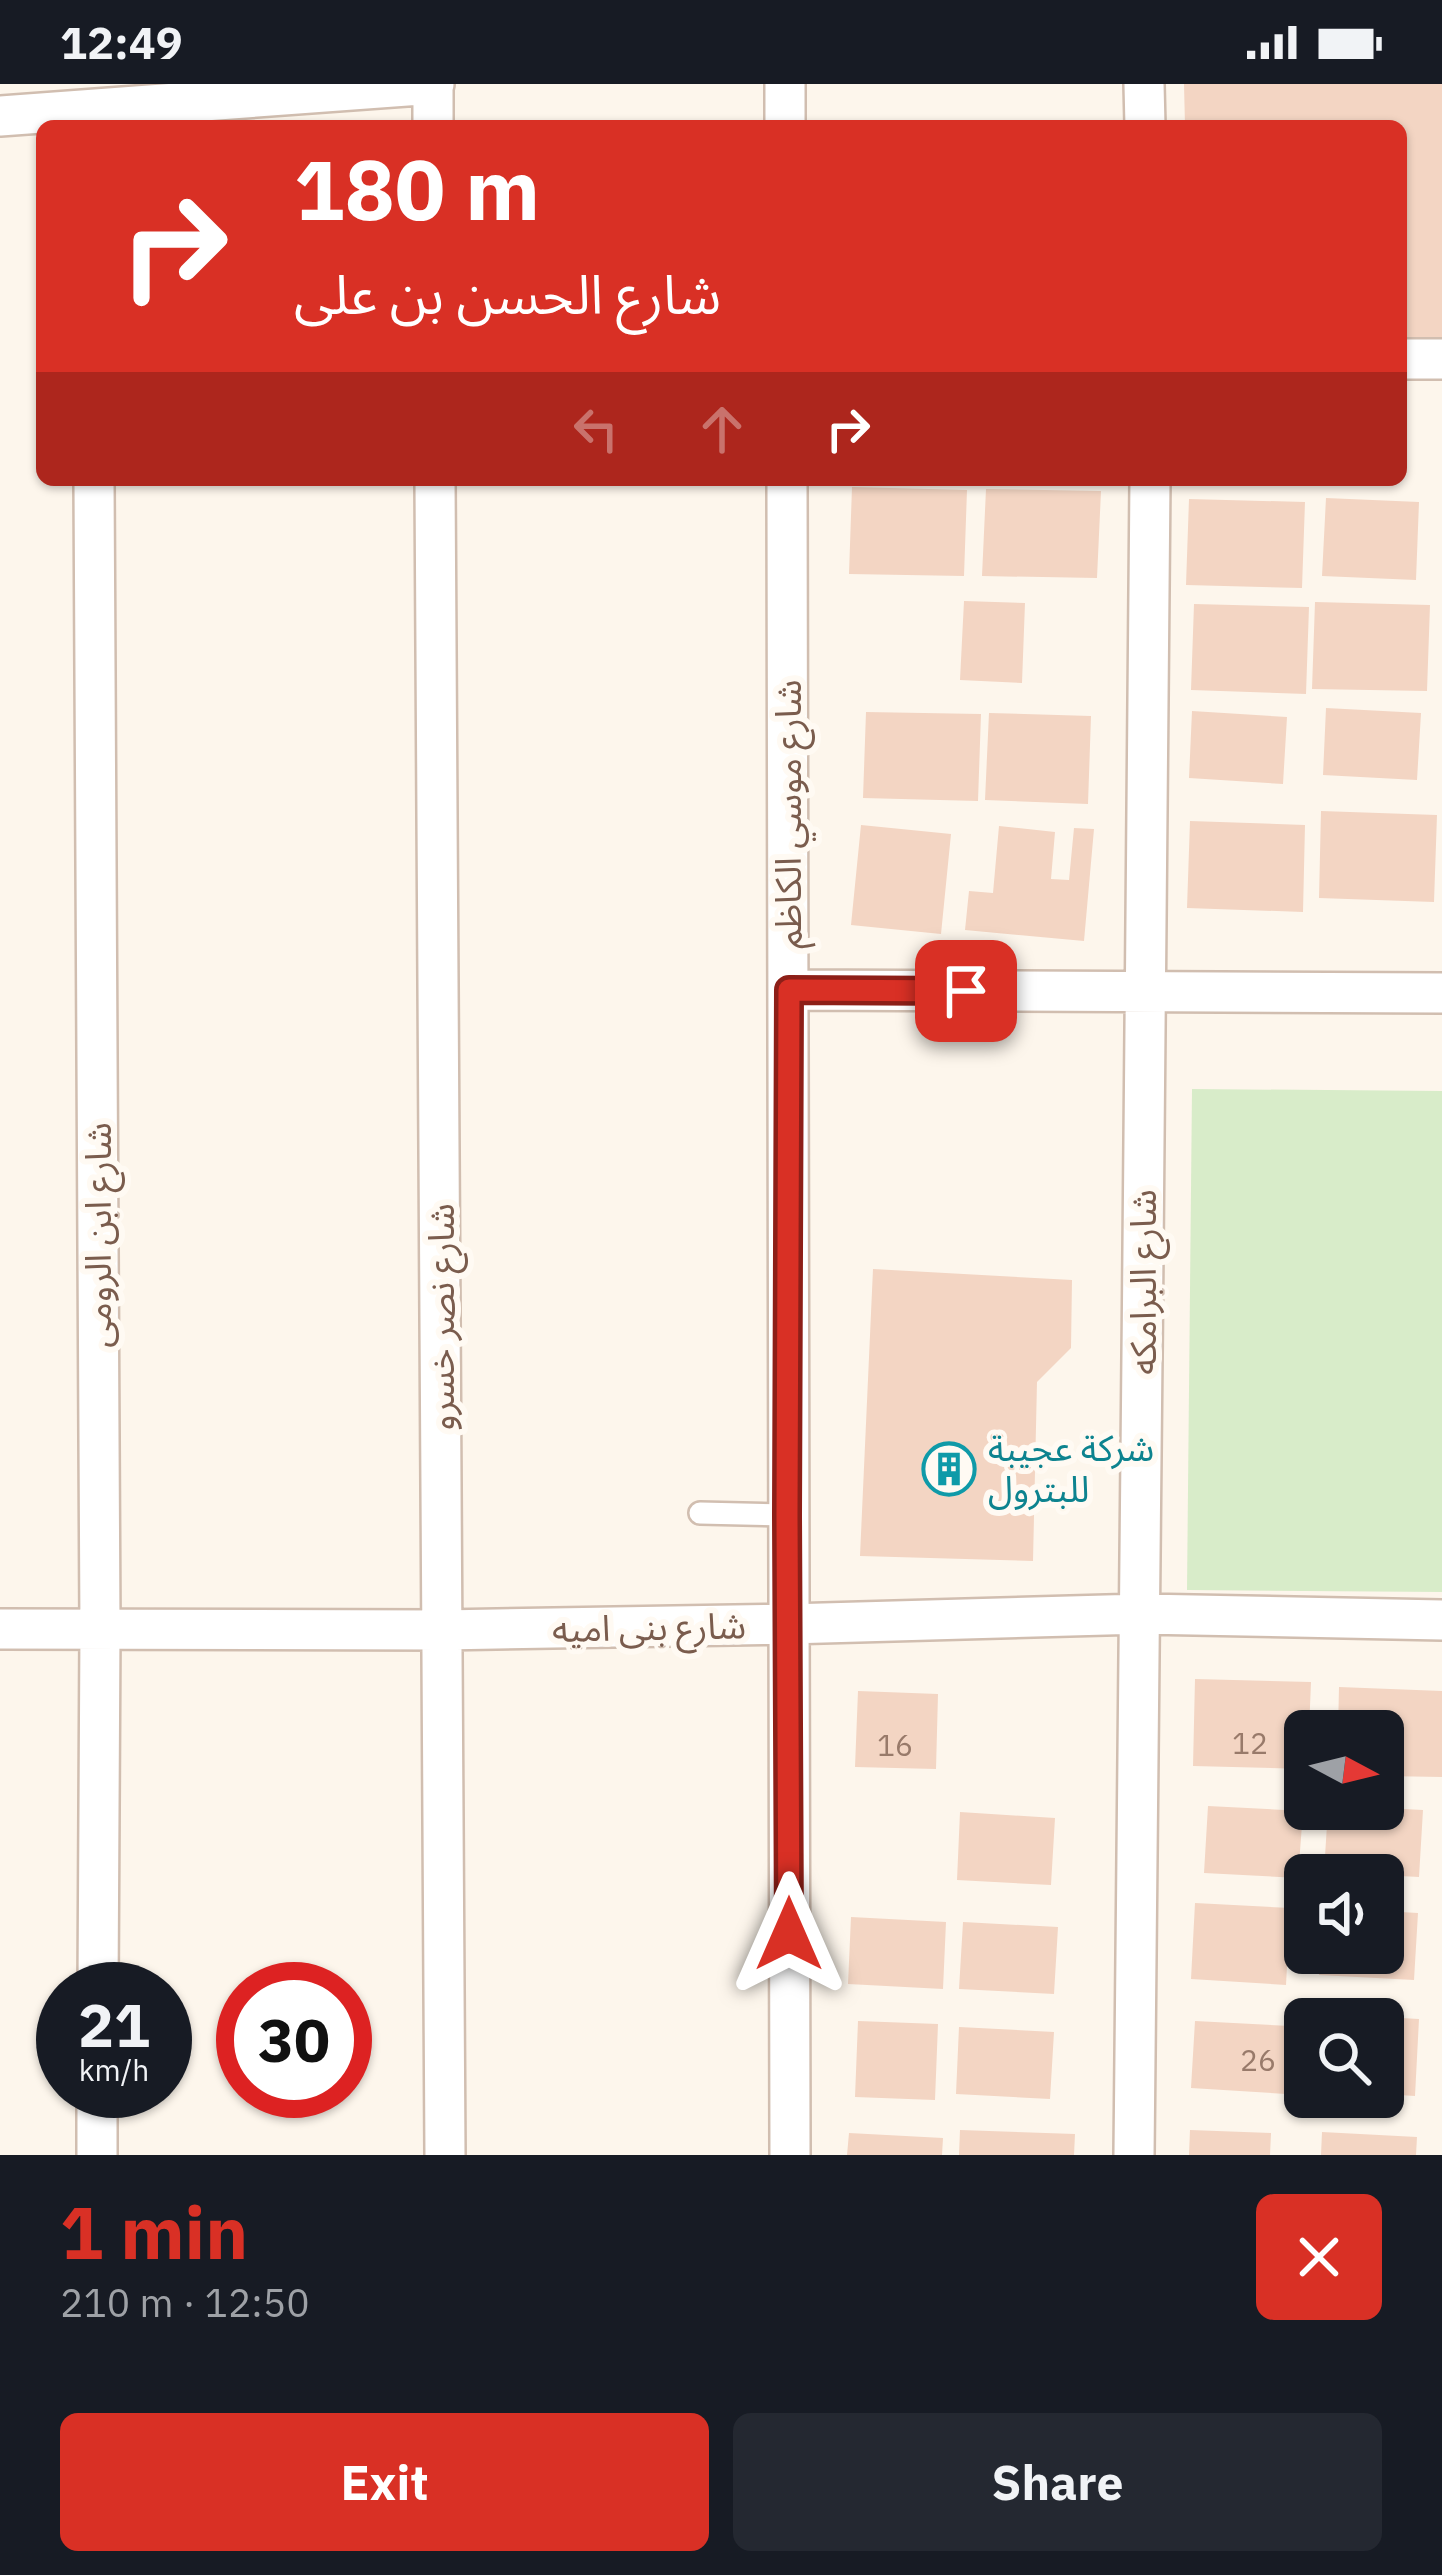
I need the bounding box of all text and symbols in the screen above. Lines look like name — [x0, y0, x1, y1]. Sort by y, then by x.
text: 12:49 — [60, 13, 183, 71]
text: 180 m — [294, 134, 540, 243]
icon: right — [96, 168, 252, 324]
text: شارع الحسن بن على — [294, 259, 721, 329]
icon: left — [563, 396, 629, 462]
icon: ahead — [689, 396, 755, 462]
icon: right — [815, 396, 881, 462]
street label: شارع موسي الكاظم — [764, 679, 816, 949]
pin — [915, 940, 1017, 1042]
icon: arrive — [933, 958, 999, 1024]
street label: شارع ابن الرومى — [74, 1122, 125, 1348]
street label: شارع البرامكه — [1119, 1189, 1170, 1375]
street label: شارع نصر خسرو — [417, 1203, 468, 1431]
place label: شركة عجيبة للبترول — [988, 1424, 1154, 1512]
building icon: شركة عجيبة للبترول — [921, 1441, 977, 1497]
street label: شارع بنى اميه — [552, 1601, 746, 1656]
north arrow — [1284, 1710, 1404, 1830]
map controls — [1284, 1710, 1404, 2118]
house number: 12 — [1232, 1723, 1268, 1762]
house number: 16 — [877, 1725, 913, 1764]
button: sound — [1284, 1854, 1404, 1974]
position arrow — [726, 1871, 852, 1997]
speed limit sign: 30 — [216, 1962, 372, 2118]
text: 21 — [78, 1985, 150, 2064]
button: search — [1284, 1998, 1404, 2118]
house number: 26 — [1240, 2040, 1276, 2079]
text: km/h — [79, 2050, 149, 2089]
text: 1 min — [60, 2185, 248, 2279]
button: close — [1256, 2194, 1382, 2320]
text: 210 m · 12:50 — [60, 2277, 310, 2328]
button: Exit — [60, 2413, 709, 2551]
button: Share — [733, 2413, 1382, 2551]

